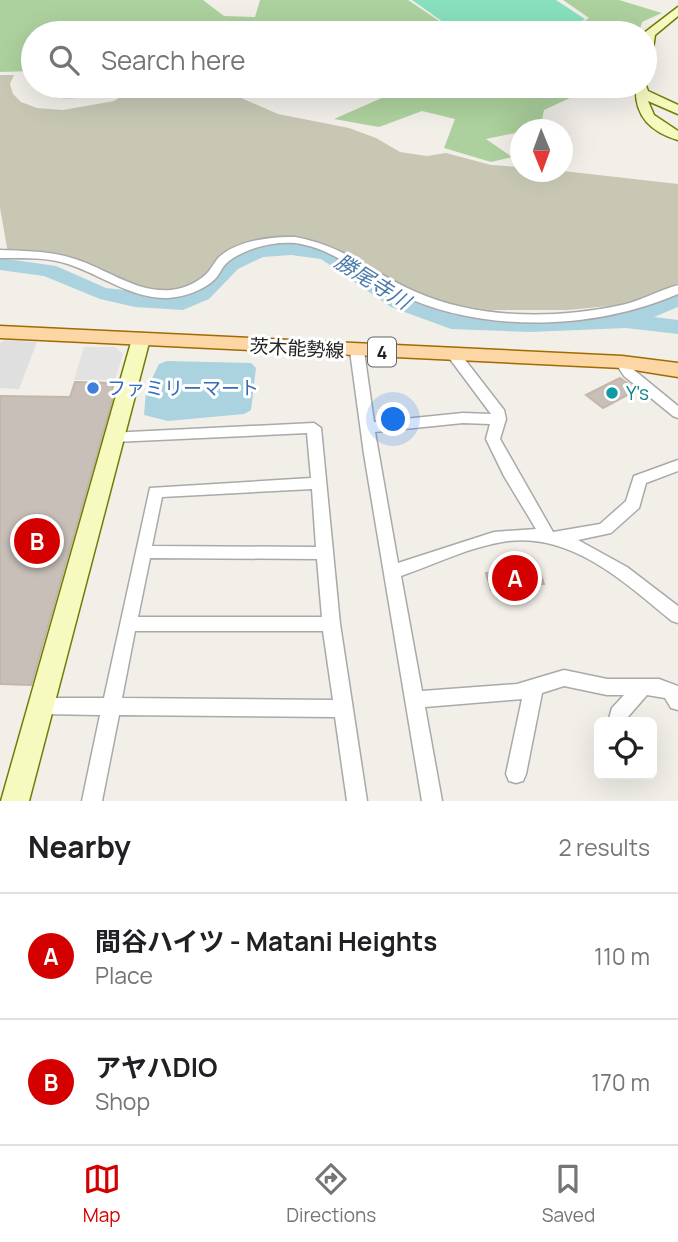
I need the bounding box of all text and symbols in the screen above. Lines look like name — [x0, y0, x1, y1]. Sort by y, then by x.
search box — [21, 21, 657, 98]
icon: search — [45, 41, 83, 79]
text: Search here — [101, 42, 246, 78]
north arrow — [510, 119, 573, 182]
water label: 勝尾寺川 — [330, 247, 418, 316]
street label: 茨木能勢線 — [249, 333, 345, 363]
road number: 4 — [368, 338, 396, 366]
place label: ファミリーマート — [107, 375, 259, 401]
marker: ファミリーマート — [85, 380, 101, 396]
place label: Y's — [626, 380, 649, 406]
marker: Y's — [604, 385, 620, 401]
your location — [376, 402, 410, 436]
pin: B — [14, 515, 60, 567]
pin: A — [492, 552, 538, 604]
map controls — [594, 717, 657, 780]
button: locate — [594, 717, 657, 780]
text: Nearby — [28, 826, 131, 867]
text: 2 results — [558, 831, 650, 863]
text: 間谷ハイツ - Matani Heights — [95, 923, 437, 959]
text: A — [43, 940, 59, 972]
text: 110 m — [594, 940, 650, 972]
text: Place — [95, 959, 153, 991]
text: アヤハDIO — [95, 1049, 217, 1085]
text: B — [44, 1066, 58, 1098]
text: 170 m — [591, 1066, 650, 1098]
text: Shop — [95, 1085, 150, 1117]
tab: Map — [83, 1160, 121, 1228]
tab: Directions — [286, 1160, 376, 1228]
tab: Saved — [542, 1160, 595, 1228]

